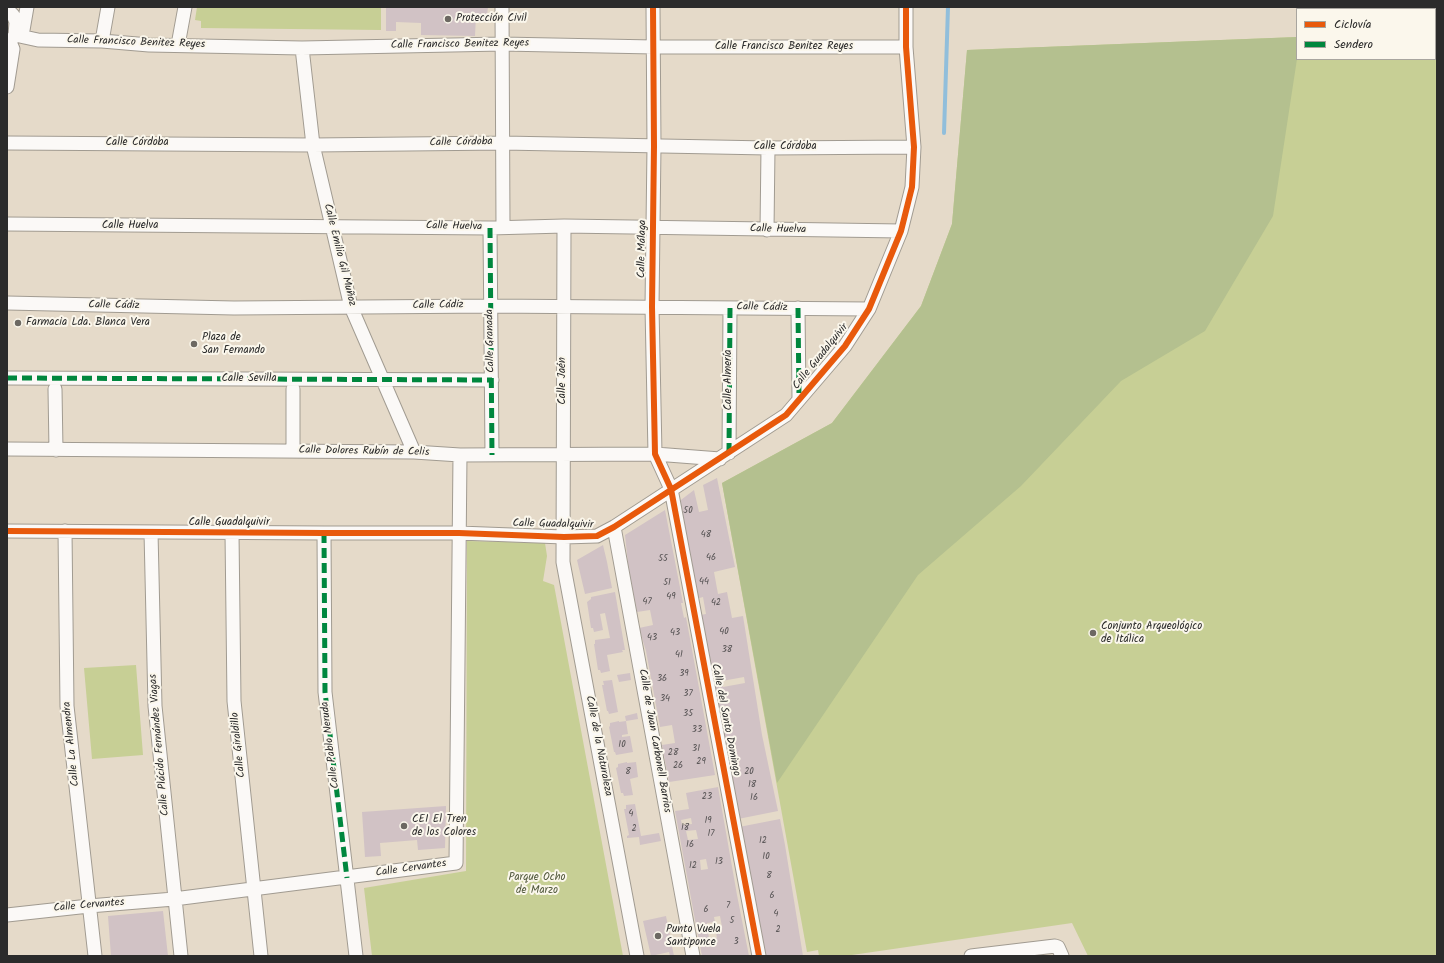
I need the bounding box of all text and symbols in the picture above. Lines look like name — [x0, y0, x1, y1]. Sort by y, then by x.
legend — [1296, 8, 1436, 60]
place label: Protección Civil — [456, 12, 527, 26]
marker: Protección Civil — [443, 14, 453, 24]
text: Ciclovía — [1334, 15, 1371, 34]
street label: Calle Francisco Benitez Reyes — [67, 34, 205, 52]
text: Sendero — [1334, 35, 1373, 54]
street label: Calle Francisco Benitez Reyes — [391, 37, 529, 53]
street label: Calle Francisco Benitez Reyes — [715, 40, 853, 54]
street label: Calle Córdoba — [105, 136, 169, 150]
street label: Calle Córdoba — [429, 136, 493, 150]
street label: Calle Córdoba — [753, 140, 817, 154]
street label: Calle Emilio Gil Muñoz — [320, 202, 358, 308]
street label: Calle Huelva — [102, 219, 158, 233]
street label: Calle Huelva — [426, 220, 482, 234]
street label: Calle Málaga — [636, 220, 650, 278]
street label: Calle Huelva — [750, 223, 806, 237]
street label: Calle Cádiz — [88, 299, 140, 313]
street label: Calle Cádiz — [412, 299, 464, 313]
street label: Calle Cádiz — [736, 301, 788, 315]
street label: Calle Granada — [484, 309, 498, 373]
place label: Farmacia Lda. Blanca Vera — [26, 316, 150, 330]
marker: Farmacia Lda. Blanca Vera — [13, 318, 23, 328]
street label: Calle Guadalquivir — [790, 321, 852, 393]
place label: Plaza de San Fernando — [202, 331, 265, 357]
marker: Plaza de San Fernando — [189, 339, 199, 349]
street label: Calle Almería — [722, 349, 736, 411]
street label: Calle Jaén — [556, 357, 570, 405]
street label: Calle Sevilla — [221, 372, 277, 386]
street label: Calle Dolores Rubín de Celis — [299, 444, 429, 460]
house number: 50 — [683, 506, 693, 516]
street label: Calle Guadalquivir — [188, 516, 270, 530]
street label: Calle Guadalquivir — [512, 518, 594, 532]
house number: 48 — [701, 530, 711, 540]
house number: 46 — [706, 553, 716, 563]
house number: 55 — [658, 554, 668, 564]
house number: 44 — [699, 577, 709, 587]
house number: 51 — [663, 578, 671, 588]
house number: 49 — [666, 592, 676, 602]
house number: 47 — [642, 597, 652, 607]
house number: 42 — [711, 598, 721, 608]
place label: Conjunto Arqueológico de Itálica — [1101, 620, 1202, 646]
house number: 40 — [719, 627, 729, 637]
house number: 43 — [670, 628, 680, 638]
marker: Conjunto Arqueológico de Itálica — [1088, 628, 1098, 638]
house number: 43 — [647, 633, 657, 643]
house number: 38 — [722, 645, 732, 655]
house number: 41 — [675, 650, 683, 660]
street label: Calle del Santo Domingo — [708, 663, 742, 777]
street label: Calle de Juan Carbonell Barrios — [635, 668, 673, 814]
house number: 39 — [679, 669, 689, 679]
street label: Calle Plácido Fernández Viagas — [147, 673, 173, 817]
house number: 36 — [657, 674, 667, 684]
house number: 37 — [683, 689, 693, 699]
house number: 34 — [660, 694, 670, 704]
street label: Calle de la Naturaleza — [582, 695, 614, 797]
street label: Calle La Almendra — [61, 701, 83, 787]
street label: Calle Pablo Neruda — [319, 701, 343, 789]
house number: 35 — [683, 709, 693, 719]
street label: Calle Giraldillo — [229, 712, 249, 778]
house number: 33 — [692, 725, 702, 735]
house number: 10 — [618, 740, 626, 750]
house number: 31 — [692, 744, 700, 754]
house number: 28 — [668, 748, 678, 758]
house number: 29 — [696, 757, 706, 767]
house number: 26 — [673, 761, 683, 771]
house number: 8 — [625, 767, 631, 777]
house number: 20 — [744, 767, 754, 777]
house number: 18 — [748, 780, 756, 790]
house number: 23 — [702, 792, 712, 802]
house number: 16 — [750, 793, 758, 803]
house number: 4 — [629, 809, 633, 819]
place label: CEI El Tren de los Colores — [412, 813, 476, 839]
house number: 19 — [704, 816, 712, 826]
marker: CEI El Tren de los Colores — [399, 821, 409, 831]
house number: 18 — [681, 823, 689, 833]
house number: 2 — [631, 824, 637, 834]
house number: 17 — [708, 829, 714, 839]
house number: 12 — [759, 836, 767, 846]
house number: 16 — [686, 840, 694, 850]
house number: 10 — [762, 852, 770, 862]
house number: 13 — [715, 857, 723, 867]
street label: Calle Cervantes — [375, 858, 447, 880]
house number: 12 — [689, 861, 697, 871]
park label: Parque Ocho de Marzo — [508, 871, 566, 897]
house number: 8 — [766, 871, 772, 881]
house number: 6 — [769, 891, 775, 901]
street label: Calle Cervantes — [53, 896, 125, 916]
house number: 7 — [726, 901, 730, 911]
house number: 6 — [703, 905, 709, 915]
house number: 4 — [774, 909, 778, 919]
house number: 5 — [730, 916, 734, 926]
place label: Punto Vuela Santiponce — [666, 923, 721, 949]
house number: 2 — [775, 925, 781, 935]
marker: Punto Vuela Santiponce — [653, 931, 663, 941]
house number: 3 — [733, 937, 739, 947]

